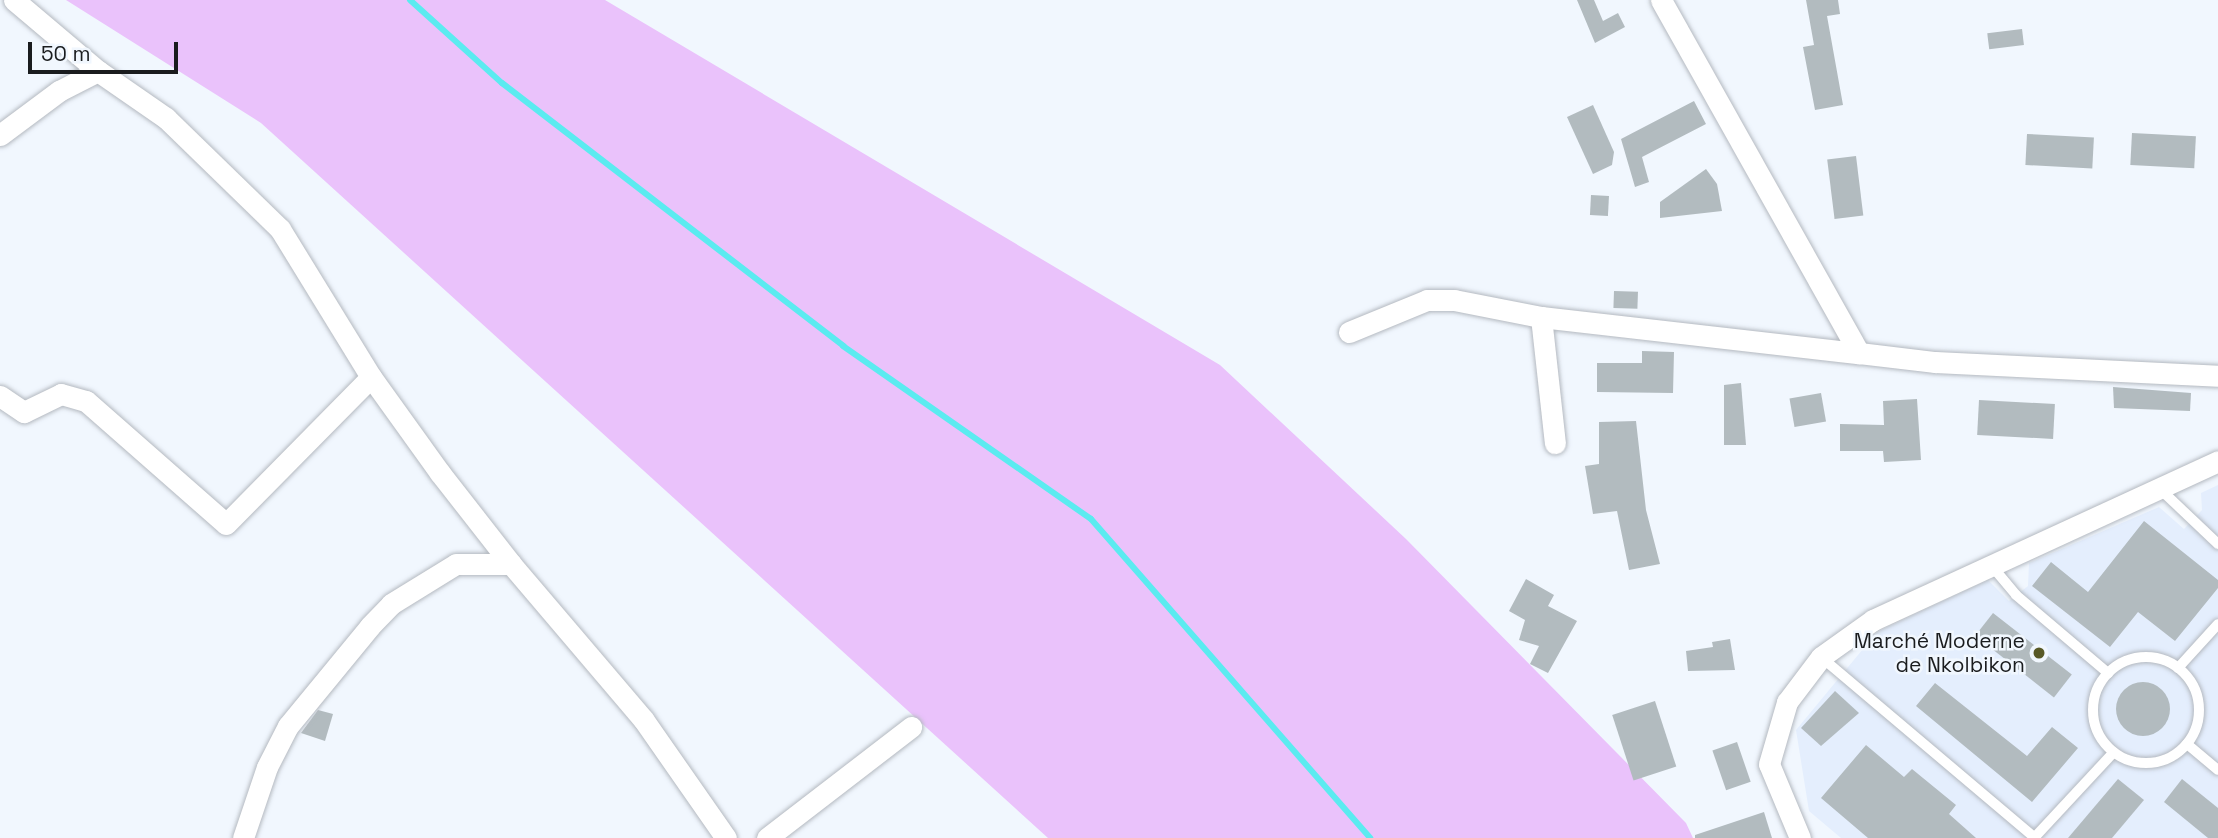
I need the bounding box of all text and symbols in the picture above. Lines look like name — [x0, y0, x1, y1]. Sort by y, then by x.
scale bar — [32, 28, 182, 72]
text: 50 m — [41, 40, 91, 67]
place label: Marché Moderne de Nkolbikon — [1854, 628, 2025, 678]
marker: Marché Moderne de Nkolbikon — [2031, 645, 2047, 661]

